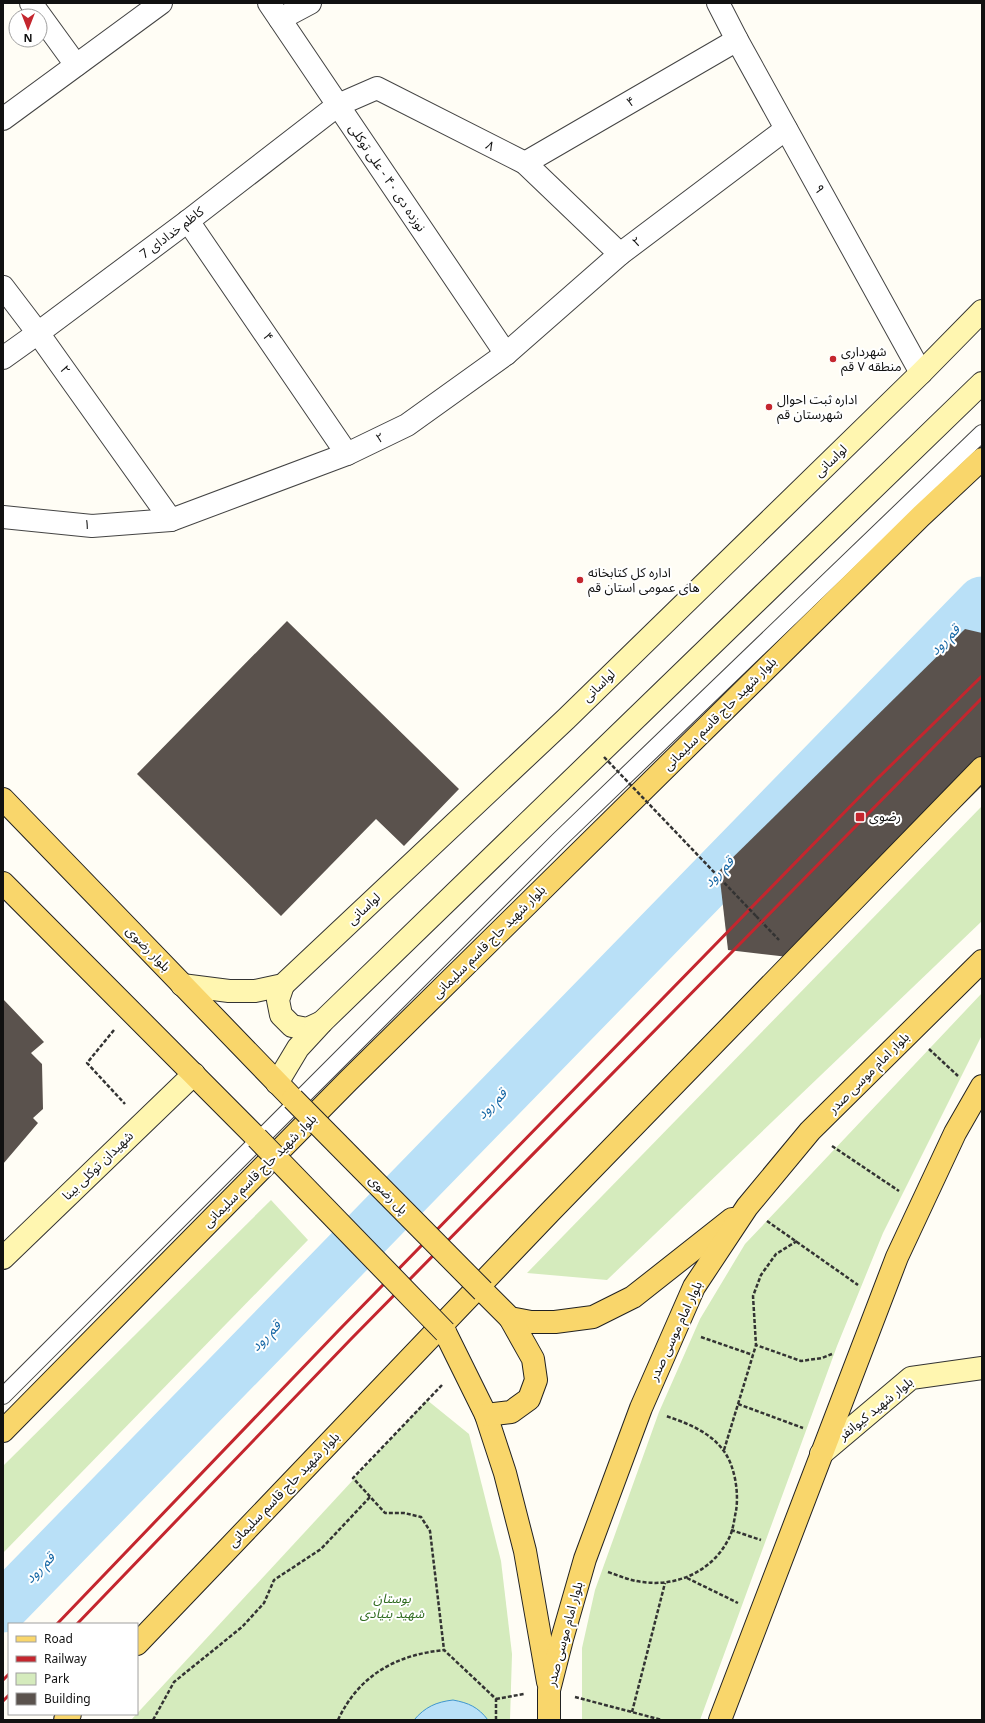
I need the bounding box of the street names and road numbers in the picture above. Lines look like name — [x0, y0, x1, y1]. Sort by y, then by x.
street label: ۴ — [621, 88, 641, 116]
street label: نوزده دی ۴۰ - علی توکلی — [340, 118, 434, 238]
street label: ۸ — [480, 132, 500, 160]
street label: ۹ — [805, 179, 833, 199]
street label: 7 کاظم خدادای — [133, 198, 211, 267]
street label: ۲ — [626, 229, 648, 255]
street label: ۴ — [254, 326, 282, 348]
street label: ۲ — [51, 359, 79, 381]
street label: ۲ — [371, 424, 389, 452]
street label: لواسانی — [807, 437, 855, 485]
street label: ۱ — [83, 511, 91, 539]
street label: بلوار شهید حاج قاسم سلیمانی — [656, 650, 784, 778]
street label: لواسانی — [575, 662, 623, 710]
street label: بلوار شهید حاج قاسم سلیمانی — [425, 878, 553, 1006]
street label: لواسانی — [340, 885, 388, 933]
street label: بلوار رضوی — [118, 919, 178, 979]
street label: بلوار امام موسی صدر — [820, 1025, 917, 1122]
street label: بلوار شهید حاج قاسم سلیمانی — [196, 1107, 324, 1235]
street label: شهیدان توکلی بینا — [55, 1124, 141, 1208]
street label: پل رضوی — [361, 1168, 415, 1222]
street label: بلوار امام موسی صدر — [640, 1276, 711, 1387]
street label: بلوار شهید کیوانفر — [831, 1369, 920, 1449]
street label: بلوار شهید حاج قاسم سلیمانی — [221, 1425, 347, 1555]
street label: بلوار امام موسی صدر — [537, 1578, 592, 1691]

